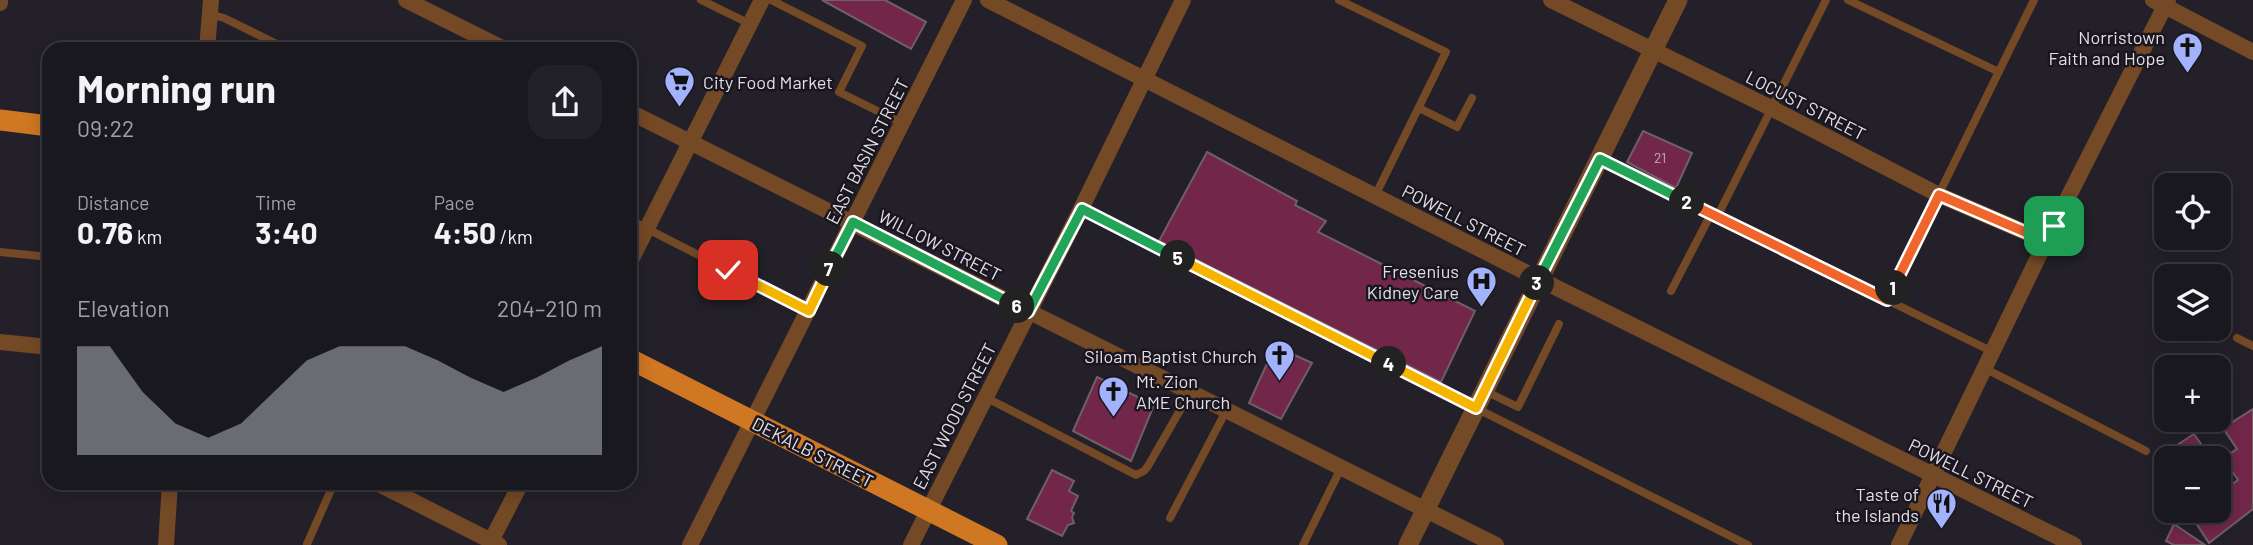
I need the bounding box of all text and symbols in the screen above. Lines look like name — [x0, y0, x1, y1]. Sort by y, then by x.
place label: Norristown Faith and Hope — [2049, 26, 2165, 69]
church icon: Norristown Faith and Hope — [2171, 30, 2205, 74]
text: Morning run — [77, 65, 276, 111]
button: share — [528, 65, 602, 139]
supermarket icon: City Food Market — [663, 65, 697, 109]
street label: LOCUST STREET — [1742, 65, 1870, 145]
place label: City Food Market — [703, 71, 833, 93]
street label: EAST BASIN STREET — [821, 74, 913, 228]
text: 09:22 — [77, 114, 134, 142]
house number: 21 — [1654, 149, 1666, 166]
map controls — [2154, 173, 2231, 523]
button: locate — [2154, 173, 2231, 250]
street label: POWELL STREET — [1399, 179, 1529, 261]
pin: 2 — [1670, 184, 1704, 220]
text: 2 — [1681, 190, 1692, 213]
text: Distance — [77, 191, 149, 214]
text: Time — [255, 191, 296, 214]
text: Pace — [434, 191, 475, 214]
pin — [2024, 196, 2084, 256]
street label: WILLOW STREET — [875, 205, 1005, 285]
icon: arrive — [2035, 207, 2073, 245]
text: 0.76 — [77, 214, 133, 250]
text: 3:40 — [255, 214, 318, 250]
text: 4:50 — [434, 214, 496, 250]
text: km — [133, 225, 162, 248]
text: /km — [496, 225, 533, 248]
pin — [698, 240, 758, 300]
pin: 5 — [1160, 240, 1196, 276]
text: 5 — [1172, 246, 1183, 269]
icon: check — [709, 251, 747, 289]
pin: 7 — [812, 252, 846, 286]
text: 7 — [824, 257, 833, 280]
place label: Fresenius Kidney Care — [1367, 260, 1459, 303]
hospital icon: Fresenius Kidney Care — [1465, 264, 1499, 308]
button: layers — [2154, 264, 2231, 341]
pin: 3 — [1520, 266, 1554, 300]
pin: 1 — [1876, 270, 1910, 306]
text: 3 — [1531, 271, 1542, 294]
text: 1 — [1889, 276, 1896, 299]
pin: 6 — [1000, 288, 1034, 324]
text: Elevation — [77, 294, 170, 322]
text: 204–210 m — [497, 294, 602, 322]
text: 6 — [1011, 294, 1022, 317]
street label: EAST WOOD STREET — [908, 339, 1000, 493]
church icon: Siloam Baptist Church — [1263, 339, 1297, 383]
place label: Siloam Baptist Church — [1084, 345, 1257, 367]
pin: 4 — [1372, 346, 1406, 382]
text: 4 — [1383, 352, 1394, 375]
button: + — [2154, 355, 2231, 432]
place label: Mt. Zion AME Church — [1136, 370, 1230, 413]
church icon: Mt. Zion AME Church — [1096, 374, 1130, 418]
street label: DEKALB STREET — [749, 412, 877, 492]
street label: POWELL STREET — [1905, 433, 2037, 513]
button: − — [2154, 446, 2231, 523]
place label: Taste of the Islands — [1835, 483, 1919, 526]
restaurant icon: Taste of the Islands — [1925, 487, 1959, 531]

